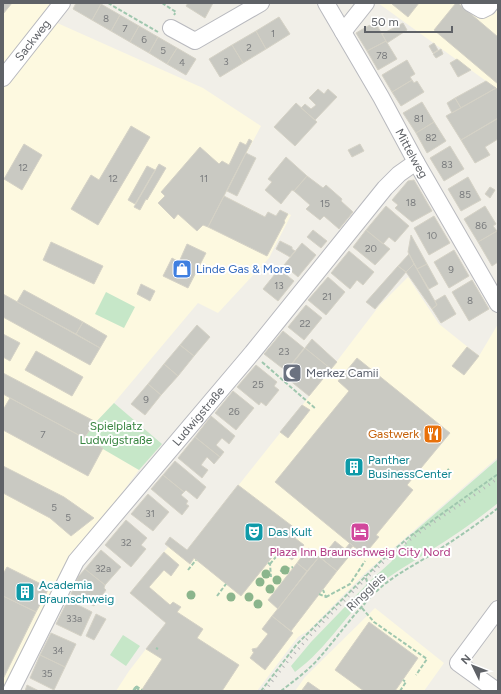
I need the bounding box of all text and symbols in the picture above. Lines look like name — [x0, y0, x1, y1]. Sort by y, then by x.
scale bar — [365, 8, 452, 34]
house number: 8 — [103, 12, 109, 25]
text: 50 m — [371, 15, 399, 29]
street label: Sackweg — [12, 17, 53, 64]
house number: 7 — [122, 22, 128, 35]
house number: 1 — [271, 27, 275, 40]
house number: 6 — [141, 33, 147, 46]
house number: 2 — [246, 41, 252, 54]
house number: 5 — [160, 44, 166, 57]
house number: 78 — [376, 49, 388, 62]
house number: 3 — [223, 55, 229, 68]
house number: 4 — [179, 56, 185, 69]
house number: 81 — [414, 112, 424, 125]
street label: Mittelweg — [392, 126, 431, 181]
house number: 82 — [425, 131, 437, 144]
house number: 83 — [441, 158, 453, 171]
house number: 12 — [18, 161, 28, 174]
house number: 12 — [108, 172, 118, 185]
house number: 11 — [200, 172, 208, 185]
house number: 85 — [459, 188, 471, 201]
house number: 18 — [406, 196, 416, 209]
house number: 15 — [320, 197, 330, 210]
house number: 86 — [475, 219, 487, 232]
house number: 10 — [427, 229, 437, 242]
house number: 20 — [365, 242, 377, 255]
shop icon: Linde Gas & More — [171, 258, 193, 280]
place label: Linde Gas & More — [196, 262, 291, 276]
house number: 9 — [448, 263, 454, 276]
house number: 13 — [274, 279, 284, 292]
house number: 21 — [322, 290, 332, 303]
house number: 8 — [467, 294, 473, 307]
house number: 22 — [299, 317, 311, 330]
house number: 23 — [278, 345, 290, 358]
mosque icon: Merkez Camii — [281, 362, 303, 384]
place label: Merkez Camii — [306, 366, 378, 380]
house number: 25 — [252, 378, 264, 391]
street label: Ludwigstraße — [170, 384, 228, 449]
house number: 9 — [143, 393, 149, 406]
house number: 26 — [228, 405, 240, 418]
park label: Spielplatz Ludwigstraße — [80, 419, 153, 447]
restaurant icon: Gastwerk — [422, 423, 444, 445]
place label: Gastwerk — [368, 427, 419, 441]
house number: 7 — [40, 428, 46, 441]
place label: Panther BusinessCenter — [368, 453, 452, 481]
building icon: Panther BusinessCenter — [343, 456, 365, 478]
house number: 5 — [51, 501, 57, 514]
house number: 31 — [145, 507, 155, 520]
house number: 5 — [65, 511, 71, 524]
theatre icon: Das Kult — [243, 521, 265, 543]
hotel icon: Plaza Inn Braunschweig City Nord — [349, 521, 371, 543]
place label: Das Kult — [268, 525, 313, 539]
house number: 32 — [120, 536, 132, 549]
place label: Plaza Inn Braunschweig City Nord — [269, 545, 451, 559]
house number: 32a — [95, 562, 111, 575]
street label: Ringgleis — [344, 570, 389, 614]
place label: Academia Braunschweig — [39, 578, 114, 606]
building icon: Academia Braunschweig — [14, 581, 36, 603]
house number: 33a — [66, 612, 82, 625]
house number: 34 — [52, 644, 64, 657]
north arrow — [453, 646, 493, 686]
text: N — [458, 652, 474, 667]
house number: 35 — [41, 667, 53, 680]

